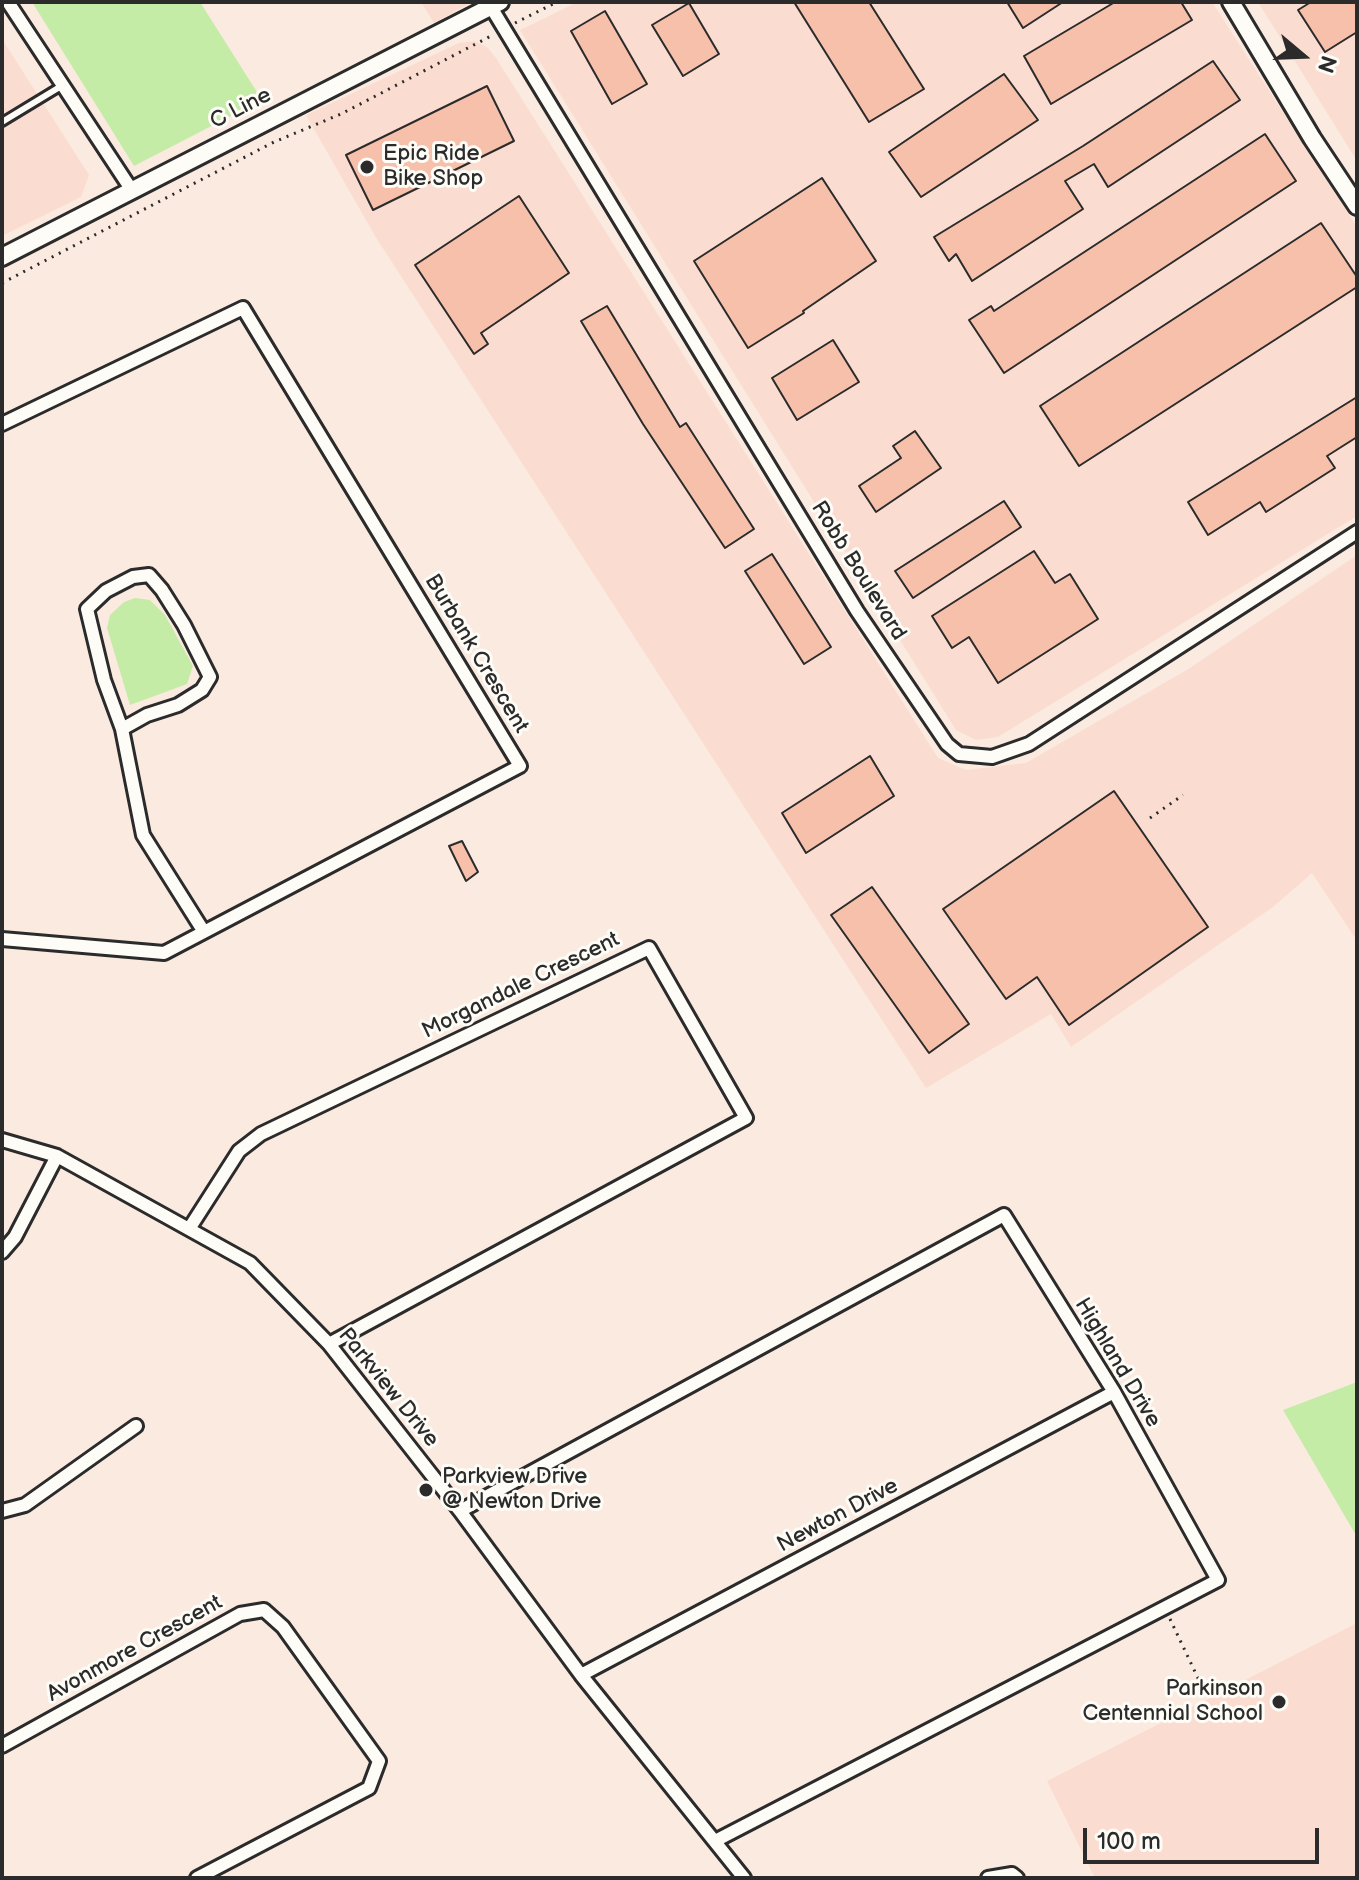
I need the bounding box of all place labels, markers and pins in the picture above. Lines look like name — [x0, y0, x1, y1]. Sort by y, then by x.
place label: Epic Ride Bike Shop — [383, 141, 483, 192]
marker: Epic Ride Bike Shop — [358, 158, 376, 176]
place label: Parkview Drive @ Newton Drive — [442, 1464, 601, 1516]
marker: Parkview Drive @ Newton Drive — [417, 1481, 435, 1499]
place label: Parkinson Centennial School — [1082, 1676, 1263, 1728]
marker: Parkinson Centennial School — [1270, 1693, 1288, 1711]

